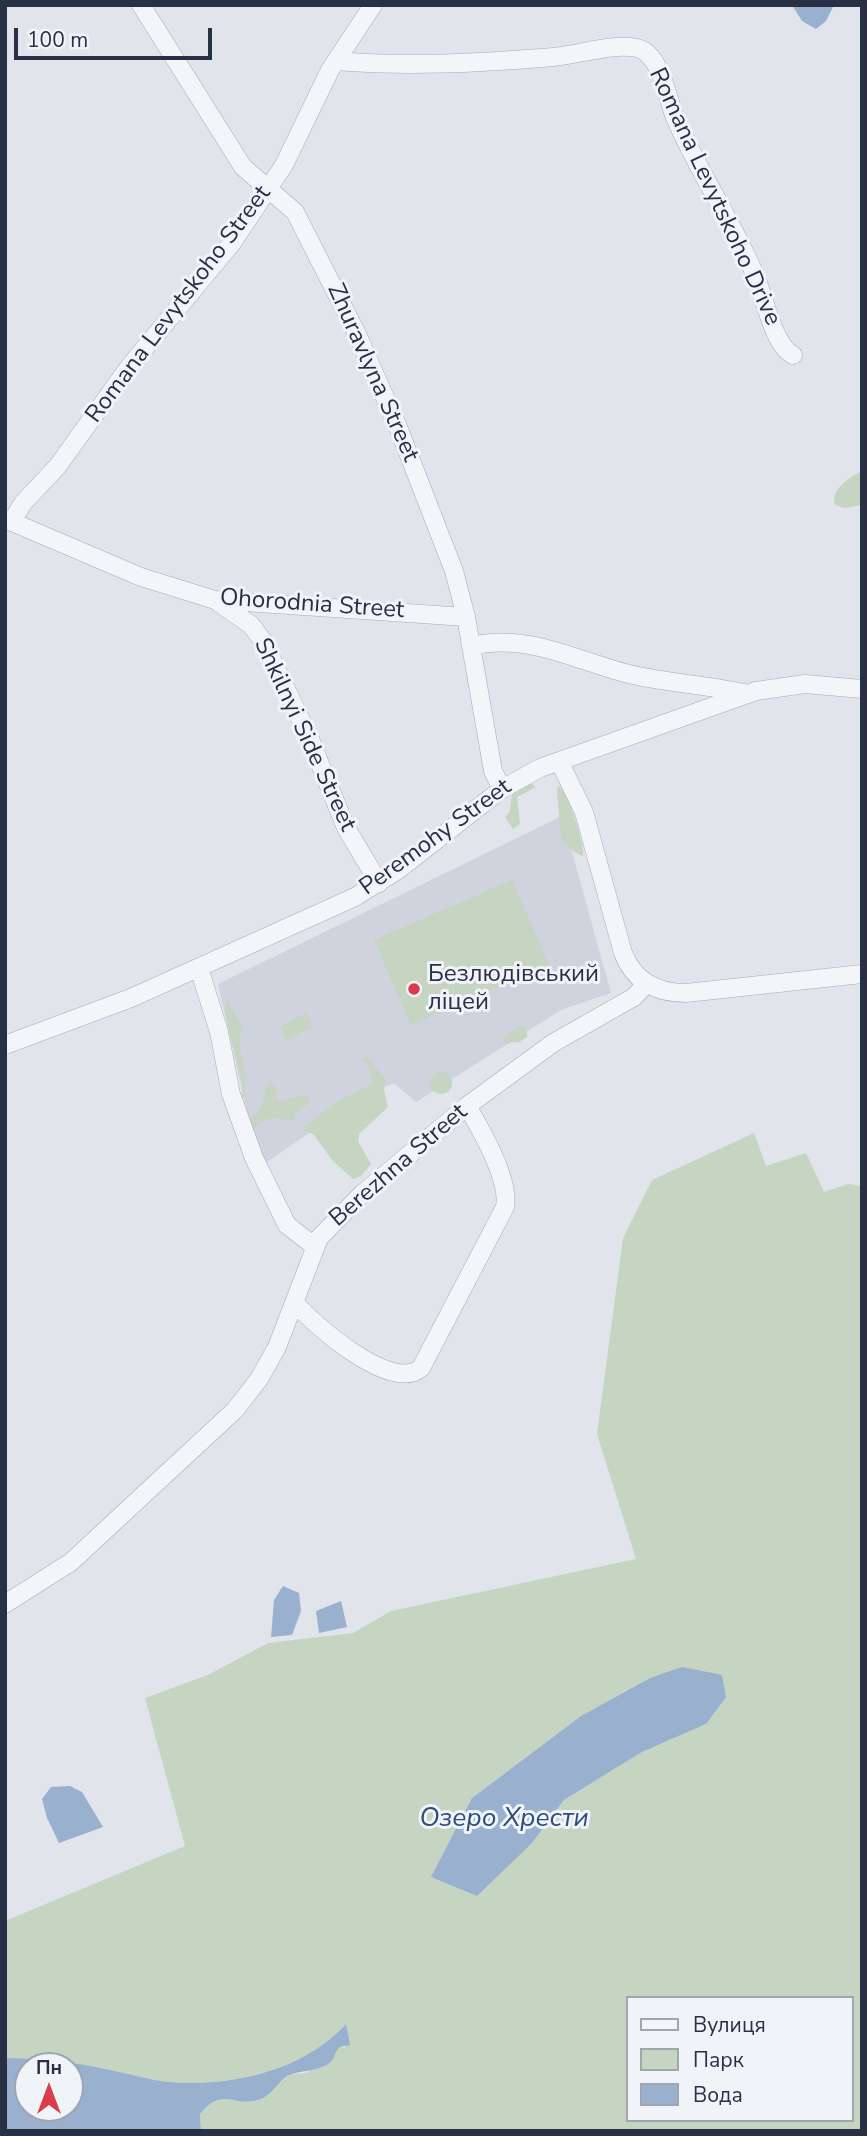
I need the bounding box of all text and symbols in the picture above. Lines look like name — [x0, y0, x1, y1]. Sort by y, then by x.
scale bar — [18, 14, 215, 58]
text: 100 m — [27, 26, 88, 54]
street label: Romana Levytskoho Drive — [642, 64, 786, 330]
street label: Romana Levytskoho Street — [80, 181, 278, 429]
street label: Zhuravlyna Street — [320, 280, 424, 466]
street label: Ohorodnia Street — [219, 584, 405, 626]
street label: Shkilnyi Side Street — [247, 634, 361, 836]
street label: Peremohy Street — [355, 773, 517, 903]
place label: Безлюдівський ліцей — [428, 961, 599, 1017]
marker: Безлюдівський ліцей — [406, 981, 422, 997]
street label: Berezhna Street — [324, 1098, 474, 1234]
water label: Озеро Хрести — [419, 1804, 589, 1836]
legend — [626, 1996, 853, 2122]
text: Вулиця — [693, 2011, 766, 2039]
text: Парк — [693, 2046, 744, 2074]
north arrow — [14, 2052, 84, 2122]
text: Пн — [36, 2055, 62, 2081]
text: Вода — [693, 2081, 743, 2109]

